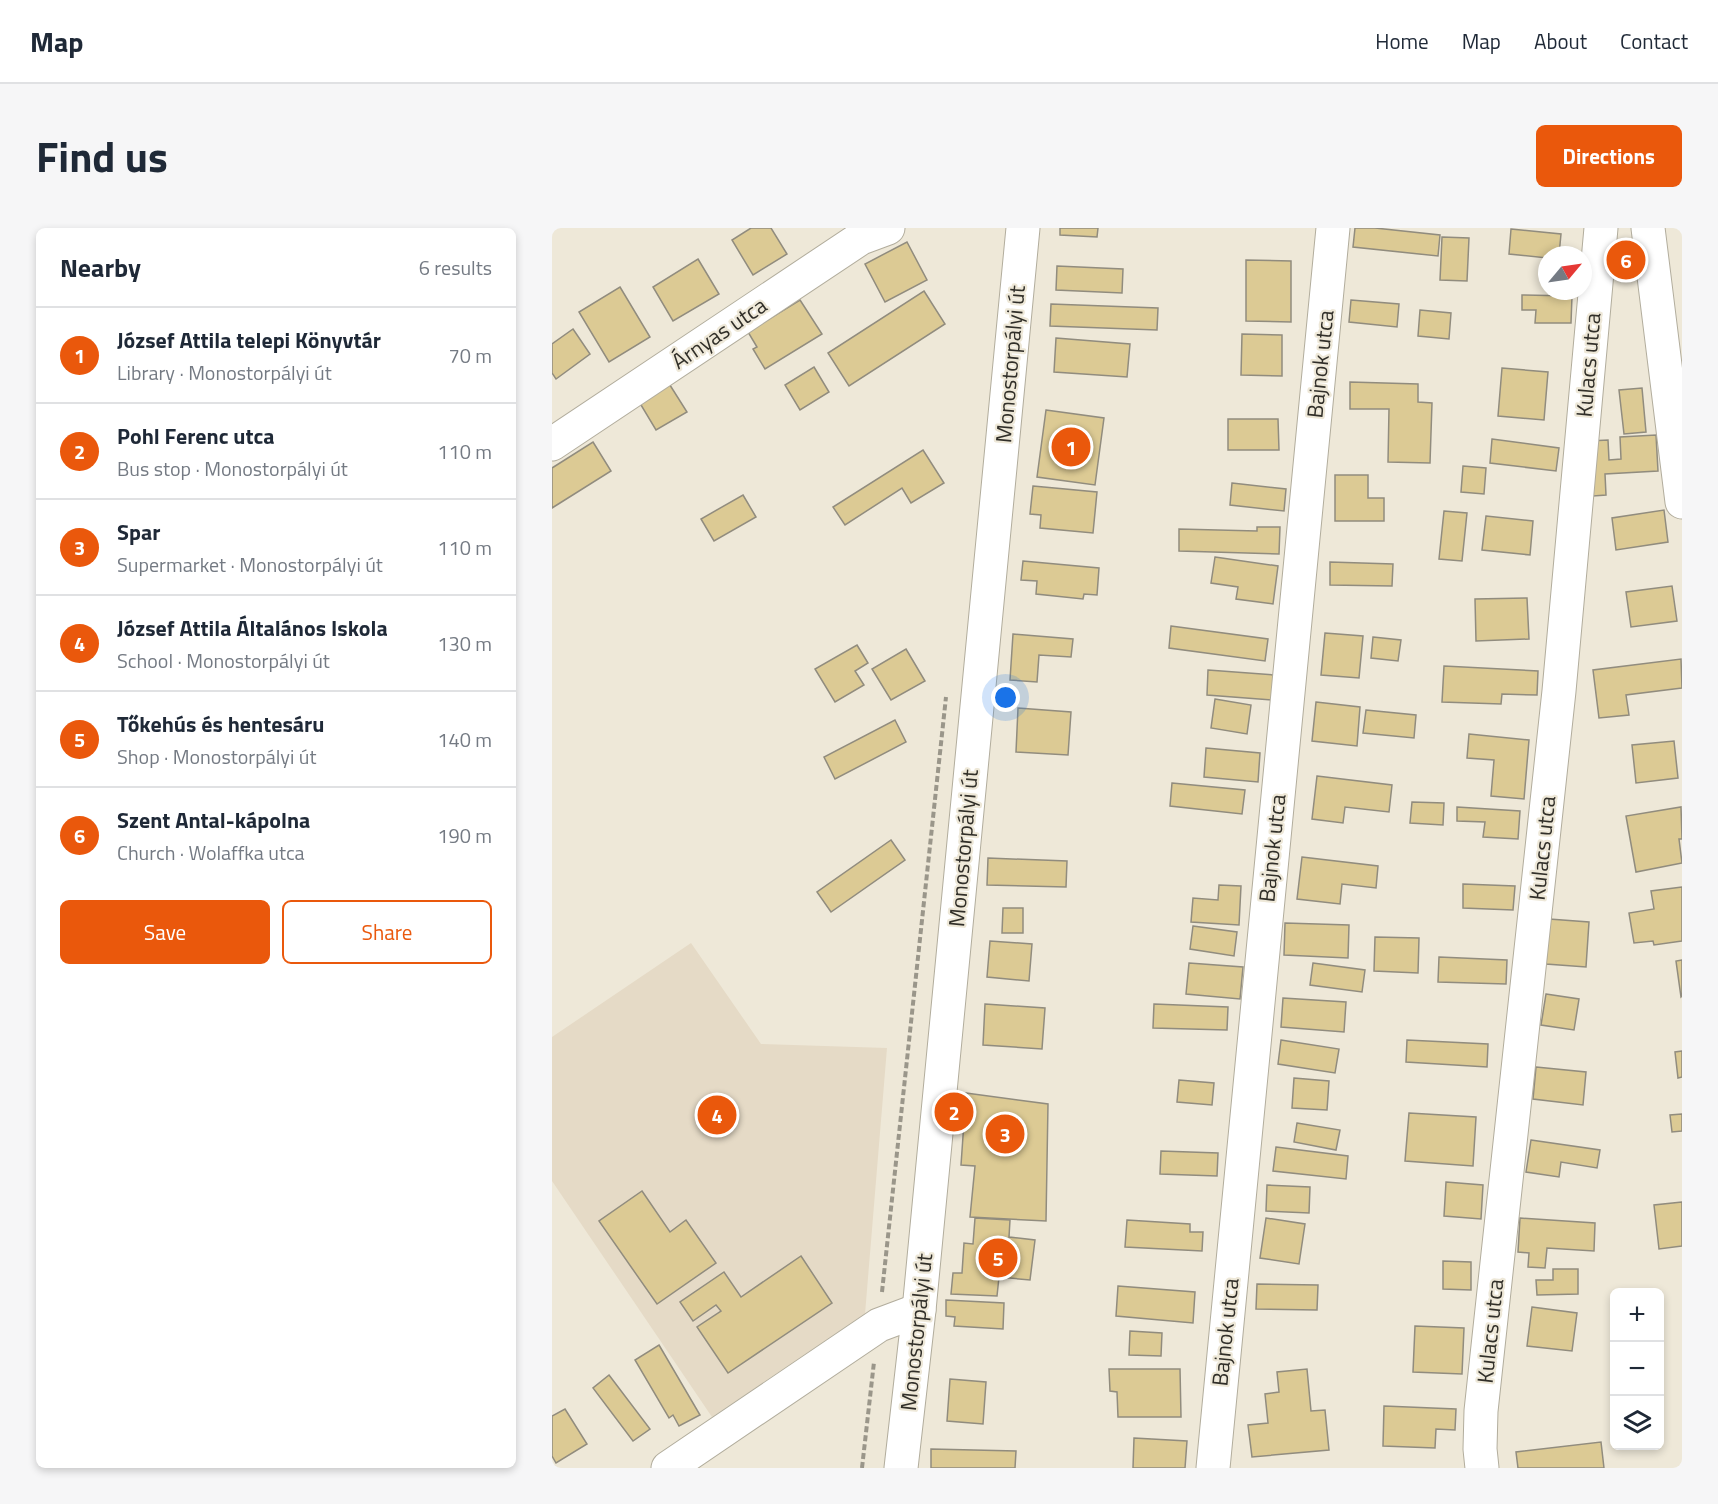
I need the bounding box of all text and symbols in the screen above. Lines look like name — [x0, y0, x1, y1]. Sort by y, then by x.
text: Map — [30, 20, 84, 63]
text: Home — [1375, 25, 1429, 57]
text: Map — [1462, 25, 1501, 57]
text: About — [1534, 25, 1587, 57]
text: Contact — [1620, 25, 1688, 57]
text: Find us — [36, 124, 168, 188]
button: Directions — [1536, 125, 1682, 187]
pin: 6 — [1606, 237, 1646, 282]
north arrow — [1538, 246, 1592, 300]
text: Nearby — [60, 248, 141, 287]
text: 6 results — [419, 252, 492, 283]
street label: Monostorpályi út — [986, 284, 1034, 444]
street label: Árnyas utca — [664, 288, 774, 378]
street label: Bajnok utca — [1297, 308, 1343, 420]
street label: Kulacs utca — [1567, 311, 1609, 419]
text: József Attila telepi Könyvtár — [117, 323, 381, 357]
text: 1 — [74, 340, 85, 371]
text: 70 m — [448, 340, 492, 371]
text: Library · Monostorpályi út — [117, 357, 332, 388]
text: Pohl Ferenc utca — [117, 419, 275, 453]
pin: 1 — [1052, 424, 1090, 470]
text: 2 — [74, 436, 85, 467]
text: 110 m — [437, 436, 492, 467]
text: Bus stop · Monostorpályi út — [117, 453, 348, 484]
text: Spar — [117, 515, 160, 549]
text: 3 — [74, 532, 85, 563]
text: 110 m — [437, 532, 492, 563]
text: Supermarket · Monostorpályi út — [117, 549, 383, 580]
text: József Attila Általános Iskola — [117, 611, 388, 645]
text: 4 — [74, 628, 85, 659]
text: 130 m — [437, 628, 492, 659]
text: School · Monostorpályi út — [117, 645, 330, 676]
your location — [991, 683, 1020, 712]
text: Tőkehús és hentesáru — [117, 707, 324, 741]
text: 5 — [74, 724, 85, 755]
text: 140 m — [437, 724, 492, 755]
text: Shop · Monostorpályi út — [117, 741, 316, 772]
street label: Monostorpályi út — [939, 768, 987, 928]
street label: Bajnok utca — [1249, 792, 1295, 904]
street label: Kulacs utca — [1520, 794, 1564, 902]
text: Szent Antal-kápolna — [117, 803, 310, 837]
text: 6 — [74, 820, 85, 851]
text: 190 m — [437, 820, 492, 851]
text: Church · Wolaffka utca — [117, 837, 305, 868]
button: Save — [60, 900, 270, 964]
button: Share — [282, 900, 492, 964]
pin: 2 — [934, 1090, 974, 1134]
pin: 4 — [698, 1092, 736, 1138]
pin: 3 — [986, 1112, 1024, 1156]
pin: 5 — [978, 1236, 1018, 1280]
street label: Monostorpályi út — [891, 1251, 941, 1412]
street label: Bajnok utca — [1202, 1276, 1248, 1388]
street label: Kulacs utca — [1468, 1277, 1512, 1385]
map controls — [1610, 1288, 1664, 1450]
button: + — [1610, 1288, 1664, 1342]
button: − — [1610, 1342, 1664, 1396]
button: layers — [1610, 1396, 1664, 1450]

